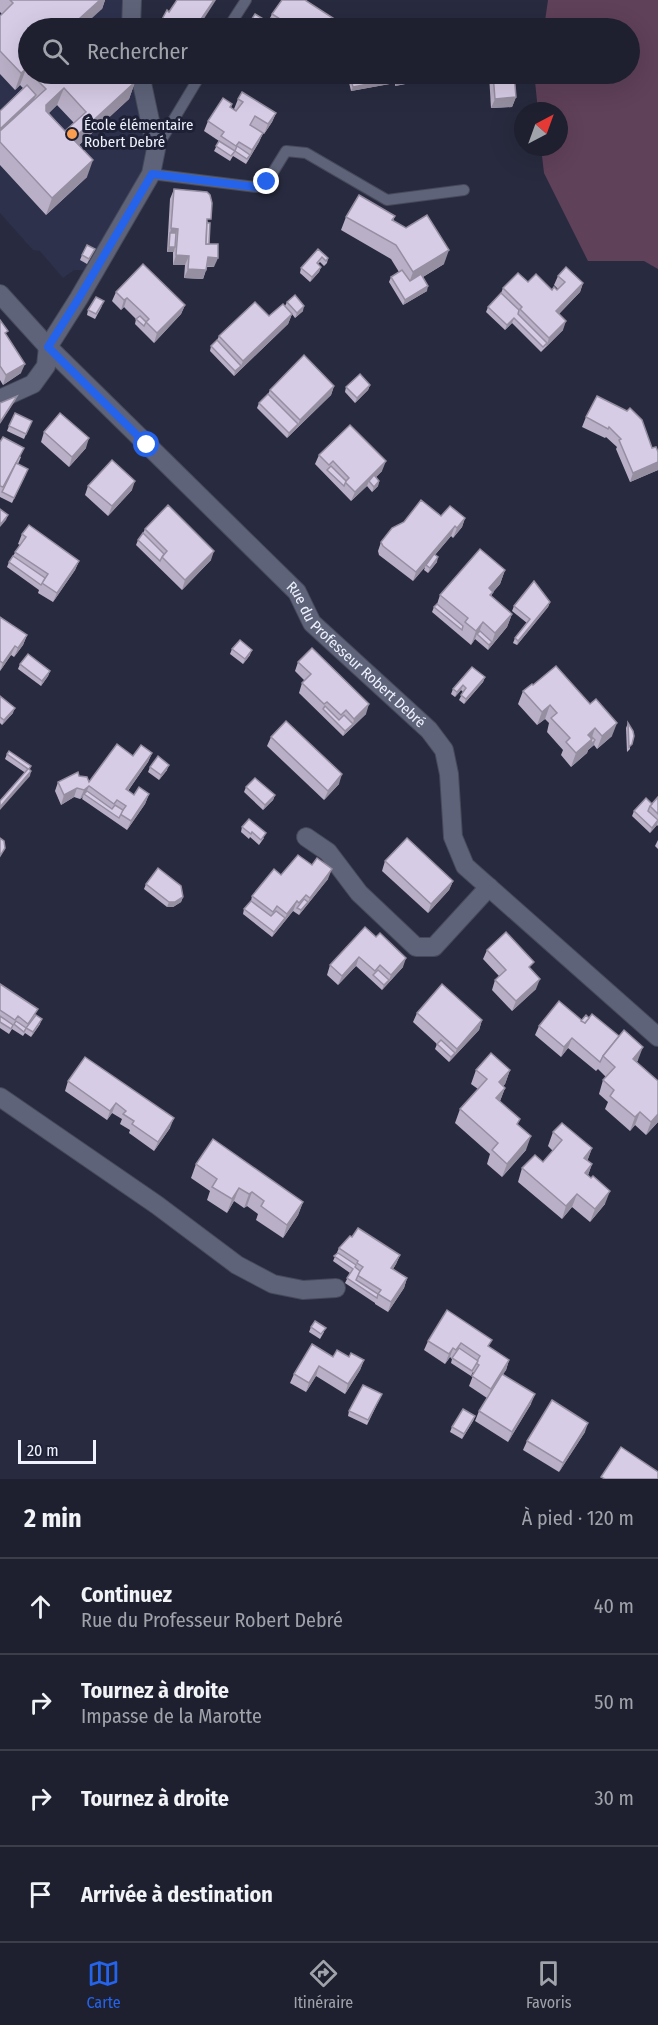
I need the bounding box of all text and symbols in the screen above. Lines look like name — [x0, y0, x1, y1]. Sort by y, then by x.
search box — [18, 18, 640, 84]
icon: search — [39, 35, 72, 68]
text: Rechercher — [87, 38, 188, 65]
north arrow — [514, 102, 568, 156]
place label: École élémentaire Robert Debré — [84, 116, 193, 151]
marker: École élémentaire Robert Debré — [65, 127, 79, 141]
route end — [253, 168, 279, 194]
route start — [133, 431, 159, 457]
street label: Rue du Professeur Robert Debré — [283, 578, 430, 732]
scale bar — [18, 1437, 96, 1464]
text: 20 m — [27, 1441, 58, 1460]
text: 2 min — [24, 1503, 82, 1534]
text: À pied · 120 m — [522, 1506, 634, 1530]
text: Continuez — [81, 1581, 172, 1608]
icon: ahead — [24, 1590, 57, 1623]
text: 40 m — [594, 1594, 634, 1618]
text: Rue du Professeur Robert Debré — [81, 1608, 343, 1632]
text: Tournez à droite — [81, 1677, 229, 1704]
icon: right — [24, 1686, 57, 1719]
text: 50 m — [594, 1690, 634, 1714]
text: Impasse de la Marotte — [81, 1704, 262, 1728]
icon: right — [24, 1782, 57, 1815]
text: Tournez à droite — [81, 1785, 229, 1812]
text: 30 m — [594, 1786, 634, 1810]
icon: arrive — [24, 1878, 57, 1911]
text: Arrivée à destination — [81, 1881, 273, 1908]
tab: Carte — [86, 1957, 121, 2012]
tab: Itinéraire — [293, 1957, 353, 2012]
tab: Favoris — [526, 1957, 572, 2012]

